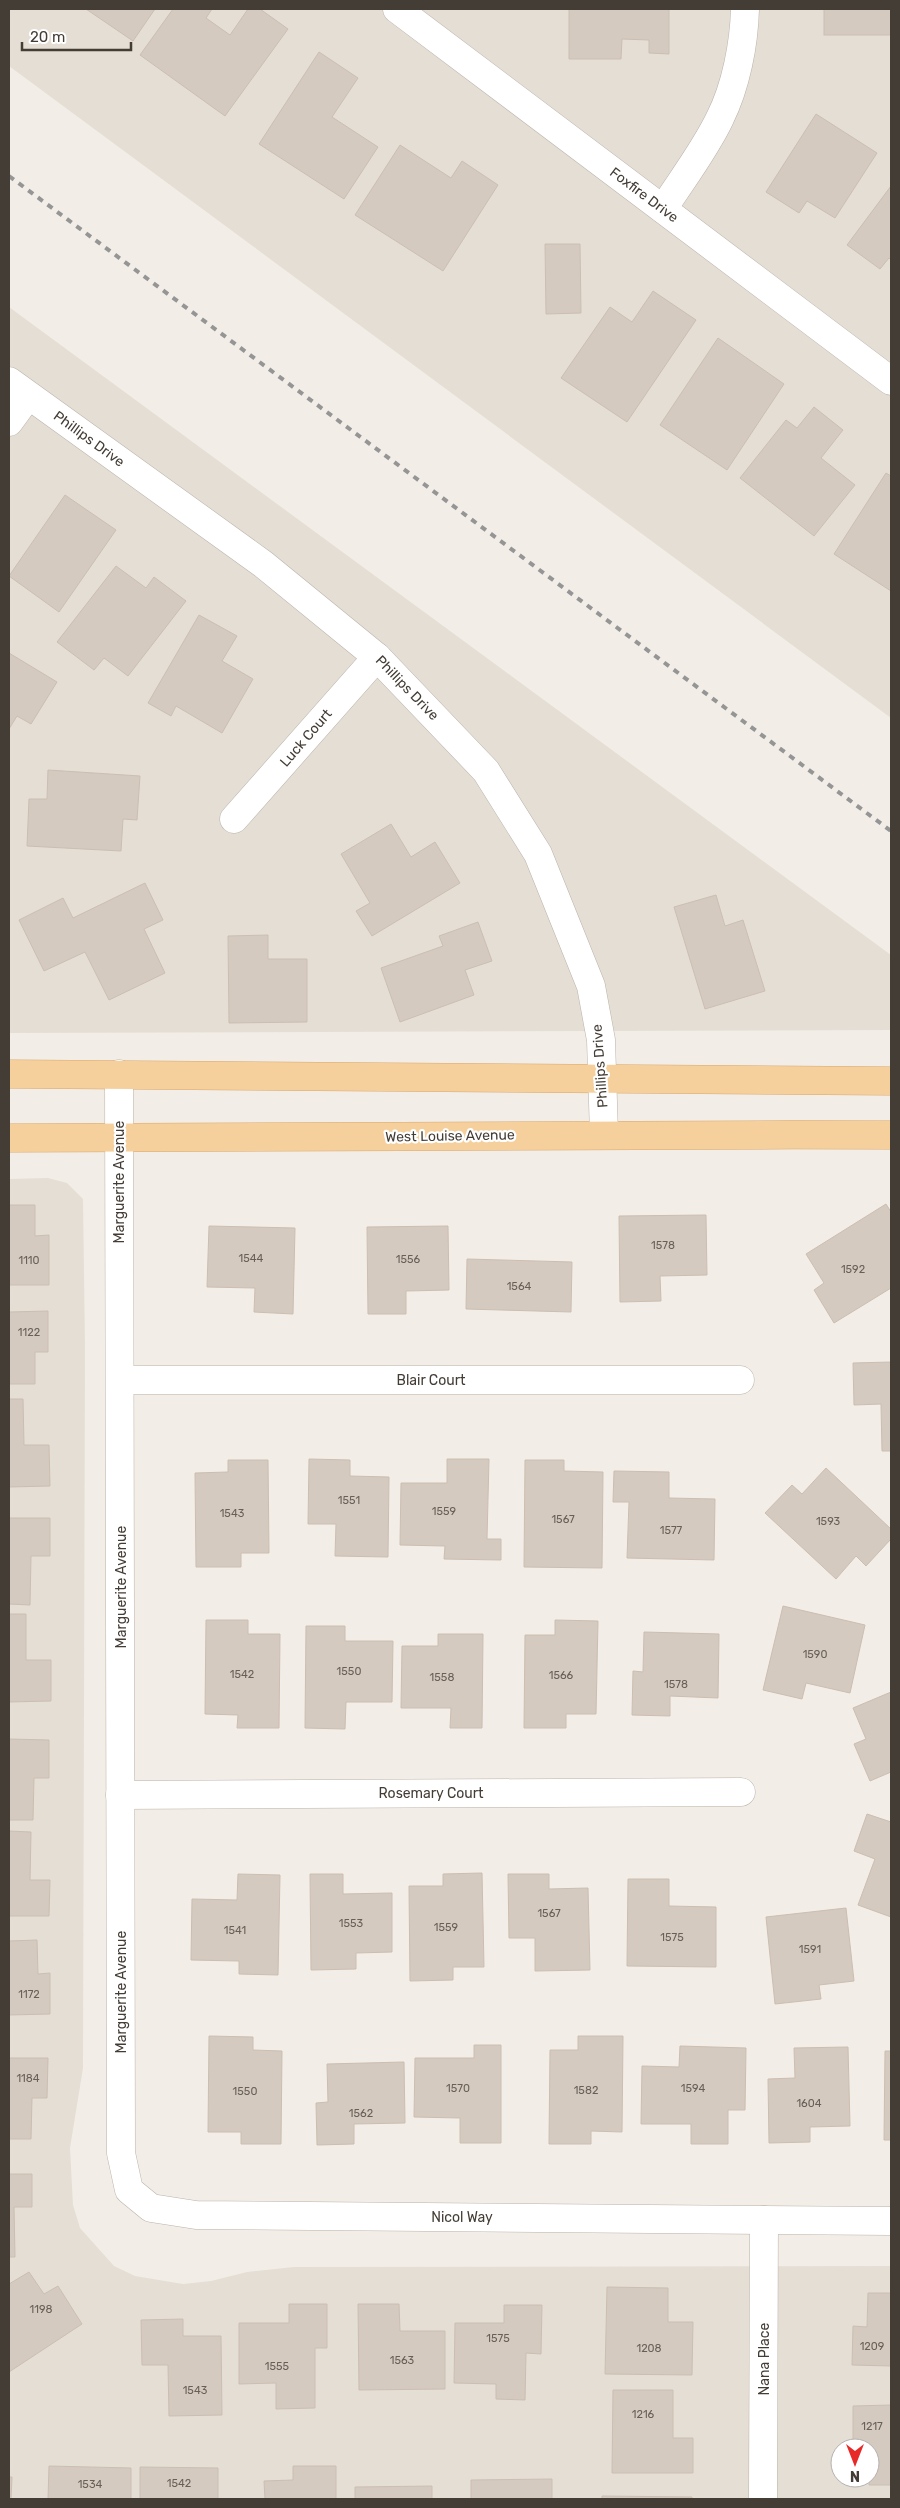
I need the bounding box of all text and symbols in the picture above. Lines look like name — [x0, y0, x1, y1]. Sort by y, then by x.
scale bar — [22, 20, 131, 52]
text: 20 m — [30, 28, 65, 46]
street label: Foxfire Drive — [606, 164, 682, 226]
street label: Phillips Drive — [50, 408, 128, 471]
street label: Phillips Drive — [372, 652, 442, 724]
street label: Luck Court — [276, 705, 336, 770]
street label: Phillips Drive — [589, 1024, 611, 1108]
street label: Marguerite Avenue — [111, 1120, 128, 1243]
street label: West Louise Avenue — [385, 1126, 515, 1146]
house number: 1578 — [651, 1239, 675, 1252]
house number: 1544 — [239, 1252, 264, 1265]
house number: 1556 — [396, 1253, 421, 1266]
house number: 1110 — [18, 1254, 40, 1267]
house number: 1592 — [841, 1263, 865, 1276]
house number: 1564 — [507, 1280, 532, 1293]
house number: 1122 — [18, 1326, 40, 1339]
street label: Blair Court — [397, 1372, 466, 1389]
house number: 1551 — [338, 1494, 360, 1507]
house number: 1559 — [432, 1505, 456, 1518]
house number: 1543 — [220, 1507, 245, 1520]
house number: 1567 — [551, 1513, 575, 1526]
house number: 1593 — [816, 1515, 840, 1528]
house number: 1577 — [660, 1524, 683, 1537]
street label: Marguerite Avenue — [113, 1525, 130, 1648]
house number: 1590 — [803, 1648, 827, 1661]
house number: 1550 — [337, 1665, 361, 1678]
house number: 1542 — [230, 1668, 254, 1681]
house number: 1566 — [549, 1669, 574, 1682]
house number: 1558 — [430, 1671, 454, 1684]
house number: 1578 — [664, 1678, 688, 1691]
street label: Rosemary Court — [379, 1785, 484, 1802]
house number: 1567 — [537, 1907, 561, 1920]
house number: 1553 — [339, 1917, 364, 1930]
house number: 1559 — [434, 1921, 458, 1934]
house number: 1541 — [224, 1924, 246, 1937]
street label: Marguerite Avenue — [113, 1930, 130, 2053]
house number: 1575 — [660, 1931, 684, 1944]
house number: 1591 — [799, 1943, 821, 1956]
house number: 1172 — [18, 1988, 40, 2001]
house number: 1184 — [16, 2072, 40, 2085]
house number: 1570 — [446, 2082, 470, 2095]
house number: 1594 — [681, 2082, 705, 2095]
house number: 1582 — [574, 2084, 598, 2097]
house number: 1550 — [233, 2085, 257, 2098]
house number: 1604 — [796, 2097, 822, 2110]
house number: 1562 — [349, 2107, 373, 2120]
street label: Nicol Way — [431, 2209, 493, 2226]
house number: 1198 — [30, 2303, 52, 2316]
street label: Nana Place — [756, 2322, 773, 2395]
house number: 1575 — [486, 2332, 510, 2345]
house number: 1209 — [860, 2340, 884, 2353]
house number: 1208 — [636, 2342, 662, 2355]
house number: 1563 — [390, 2354, 415, 2367]
house number: 1555 — [265, 2360, 290, 2373]
house number: 1543 — [183, 2384, 208, 2397]
house number: 1216 — [632, 2408, 655, 2421]
house number: 1217 — [861, 2420, 883, 2433]
north arrow — [830, 2438, 880, 2488]
text: N — [850, 2467, 860, 2484]
house number: 1542 — [167, 2477, 191, 2490]
house number: 1534 — [78, 2478, 103, 2491]

